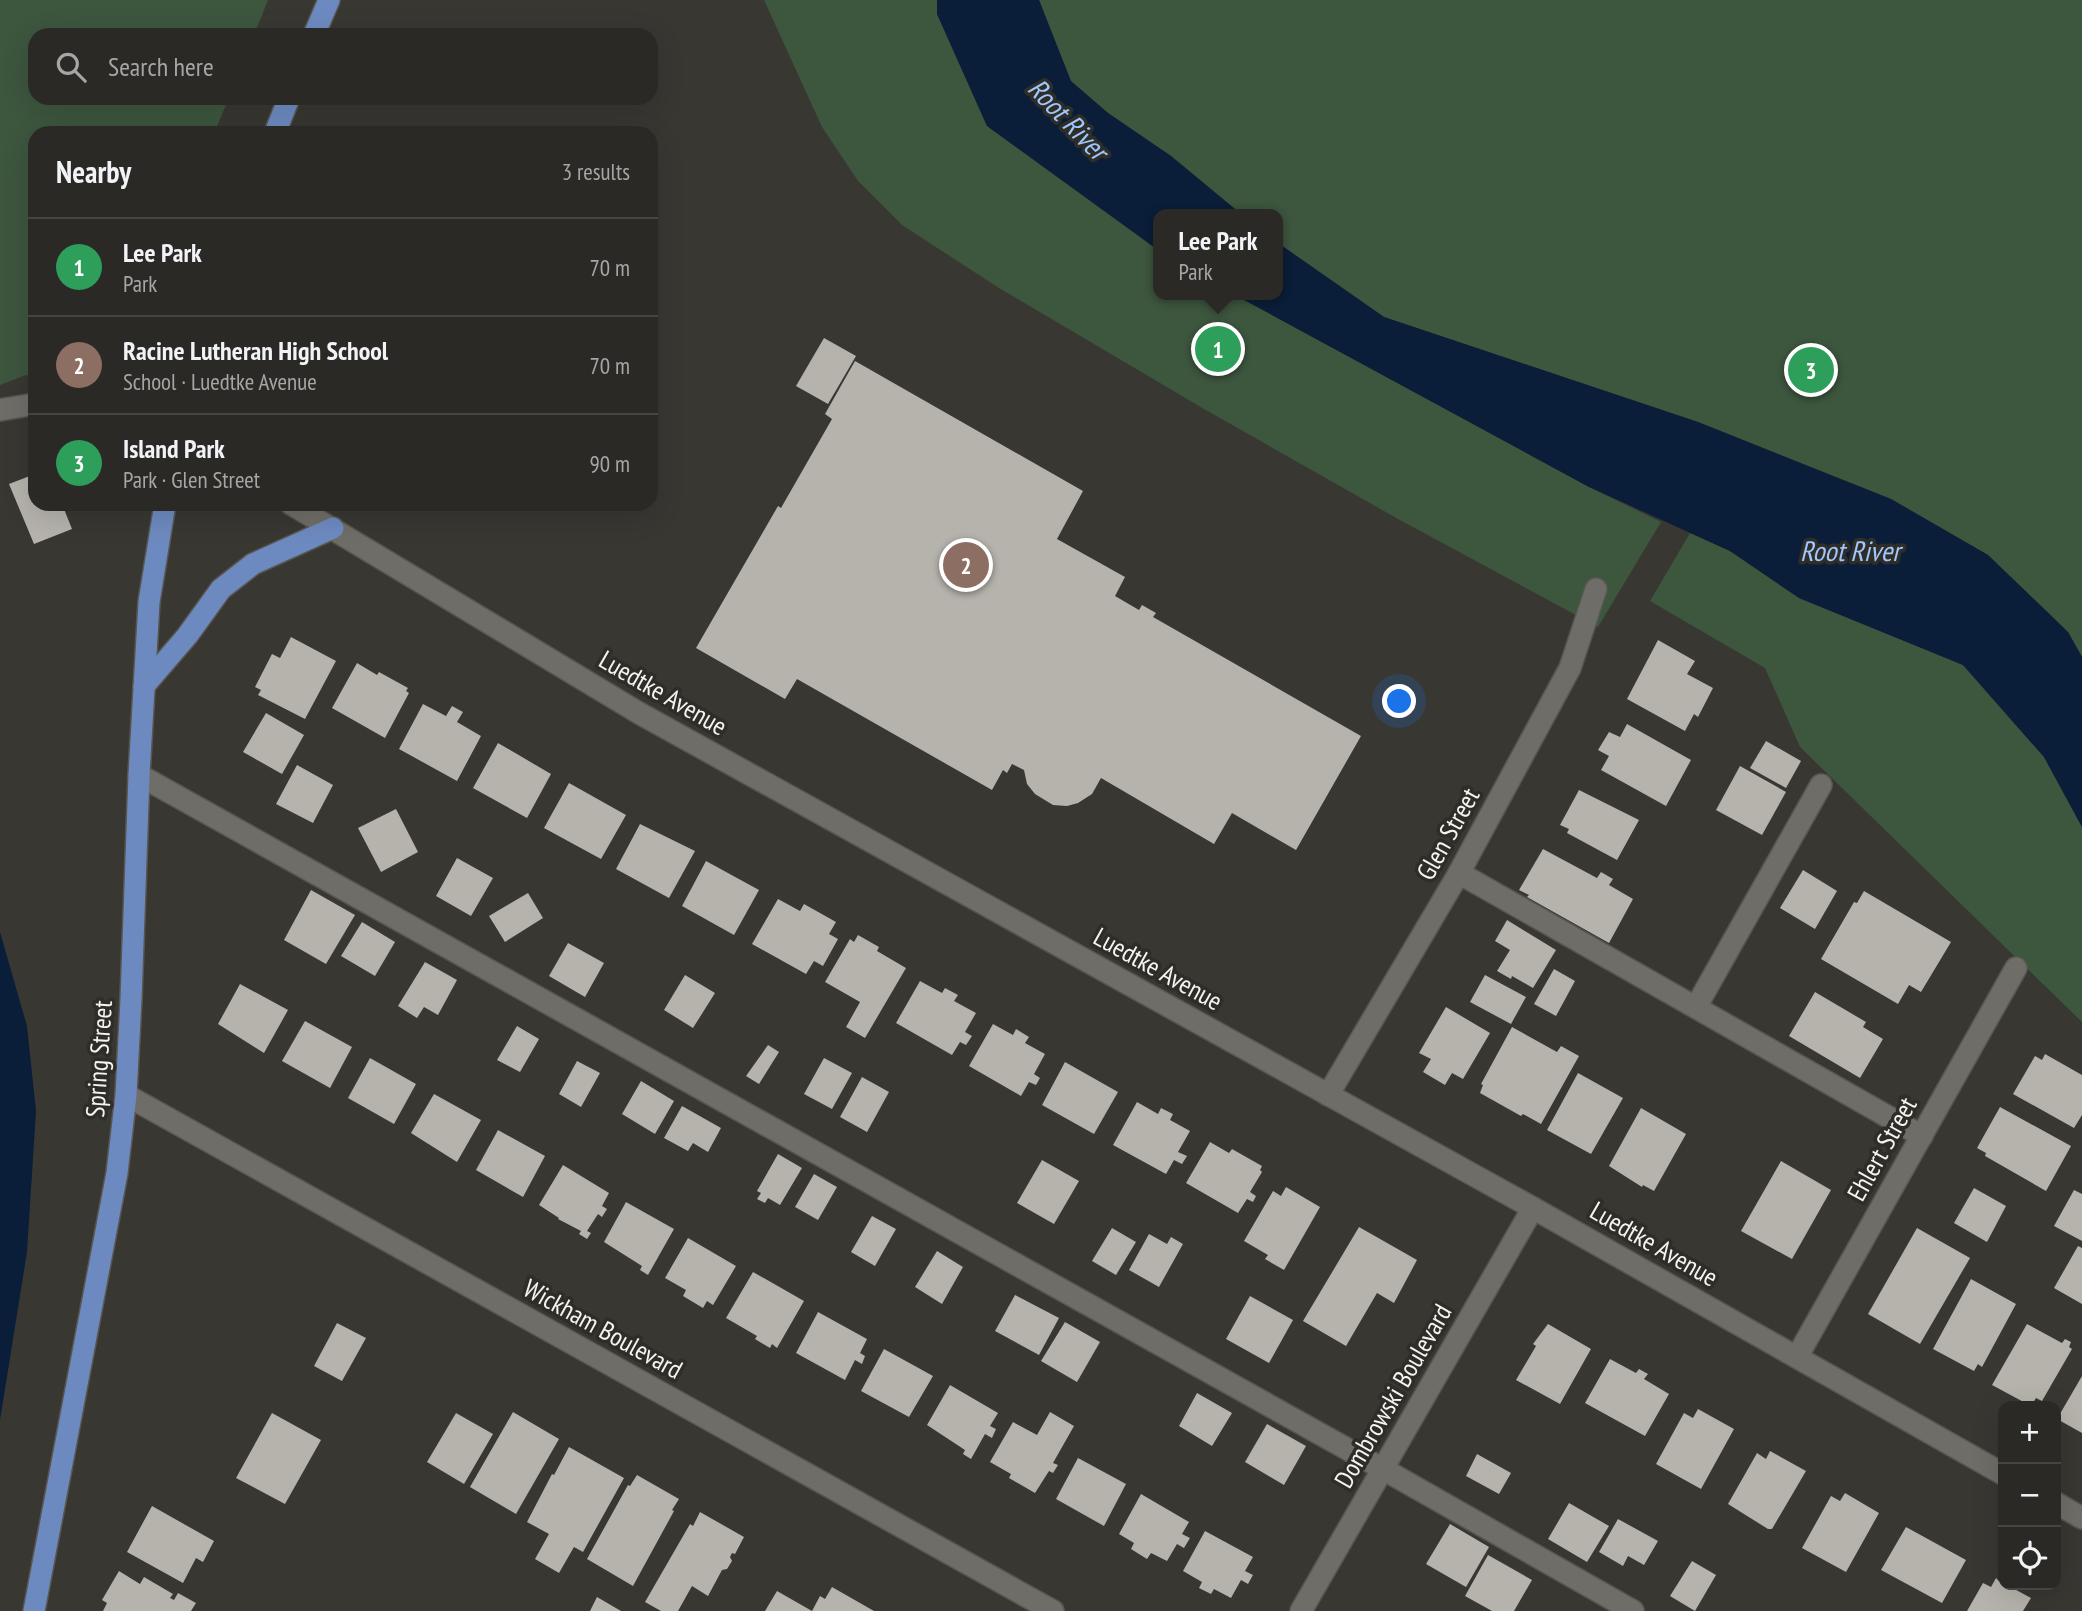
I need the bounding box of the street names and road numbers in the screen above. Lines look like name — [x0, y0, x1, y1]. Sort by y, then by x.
street label: Luedtke Avenue — [594, 643, 733, 742]
street label: Glen Street — [1409, 782, 1486, 886]
street label: Luedtke Avenue — [1088, 920, 1228, 1017]
street label: Spring Street — [78, 999, 119, 1119]
street label: Ehlert Street — [1840, 1091, 1924, 1206]
street label: Luedtke Avenue — [1585, 1194, 1724, 1293]
street label: Wickham Boulevard — [518, 1271, 689, 1386]
street label: Dombrowski Boulevard — [1327, 1298, 1459, 1493]

